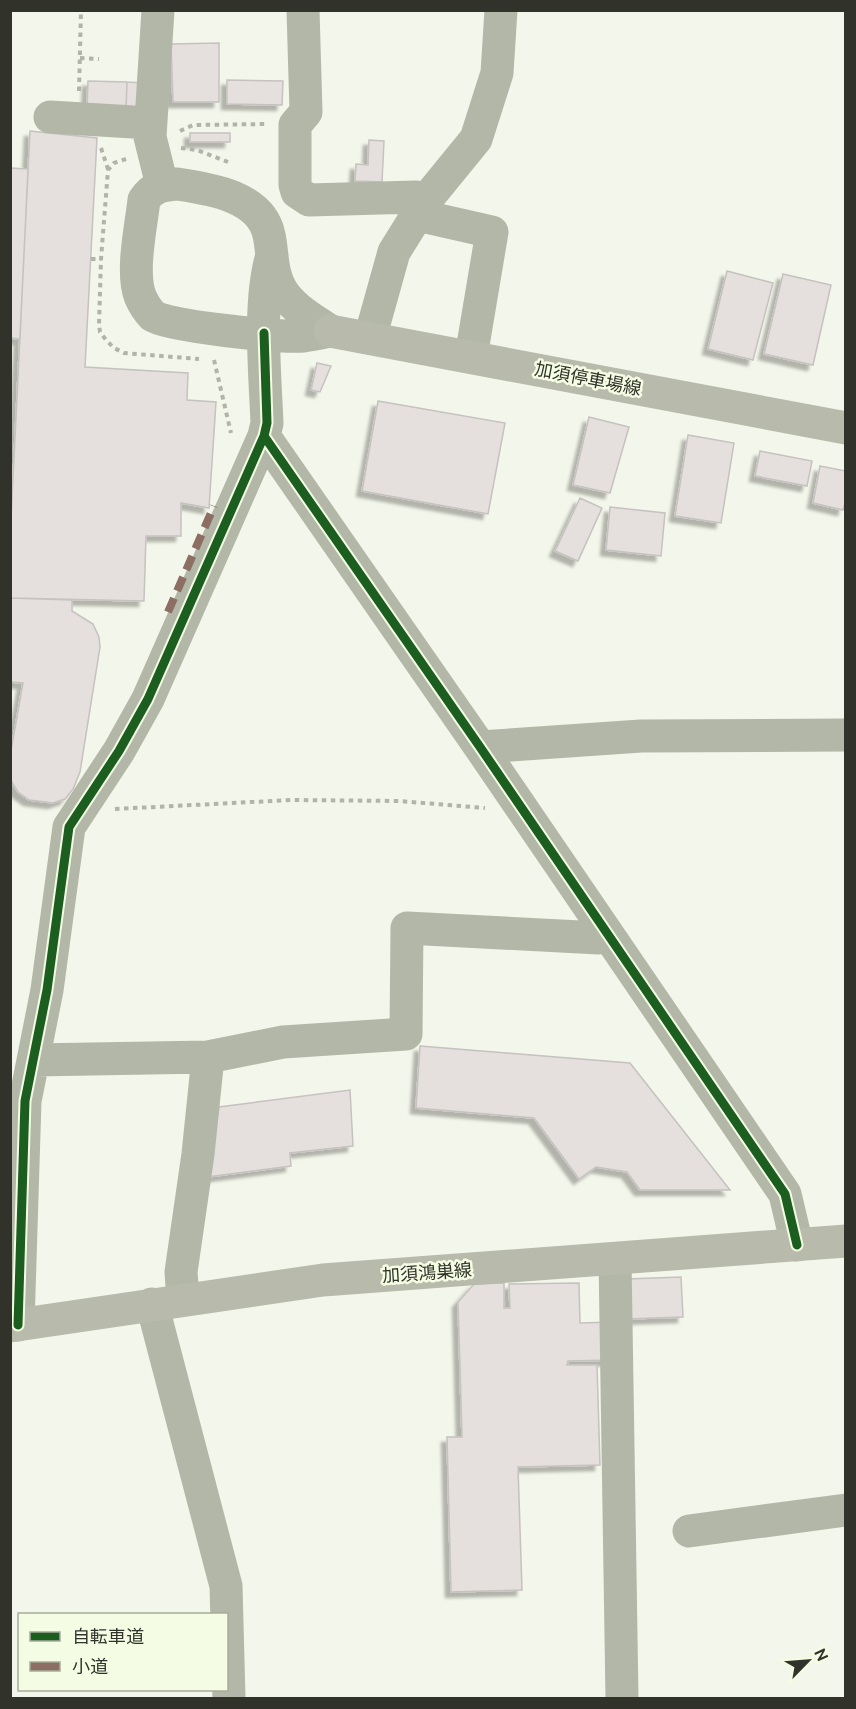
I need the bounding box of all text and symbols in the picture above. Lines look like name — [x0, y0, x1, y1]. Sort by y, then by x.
street label: 加須停車場線 — [533, 358, 643, 398]
street label: 加須鴻巣線 — [381, 1259, 473, 1285]
legend — [18, 1613, 228, 1691]
text: 自転車道 — [72, 1626, 144, 1646]
north arrow — [778, 1631, 838, 1691]
text: N — [811, 1645, 832, 1664]
text: 小道 — [72, 1656, 108, 1676]

